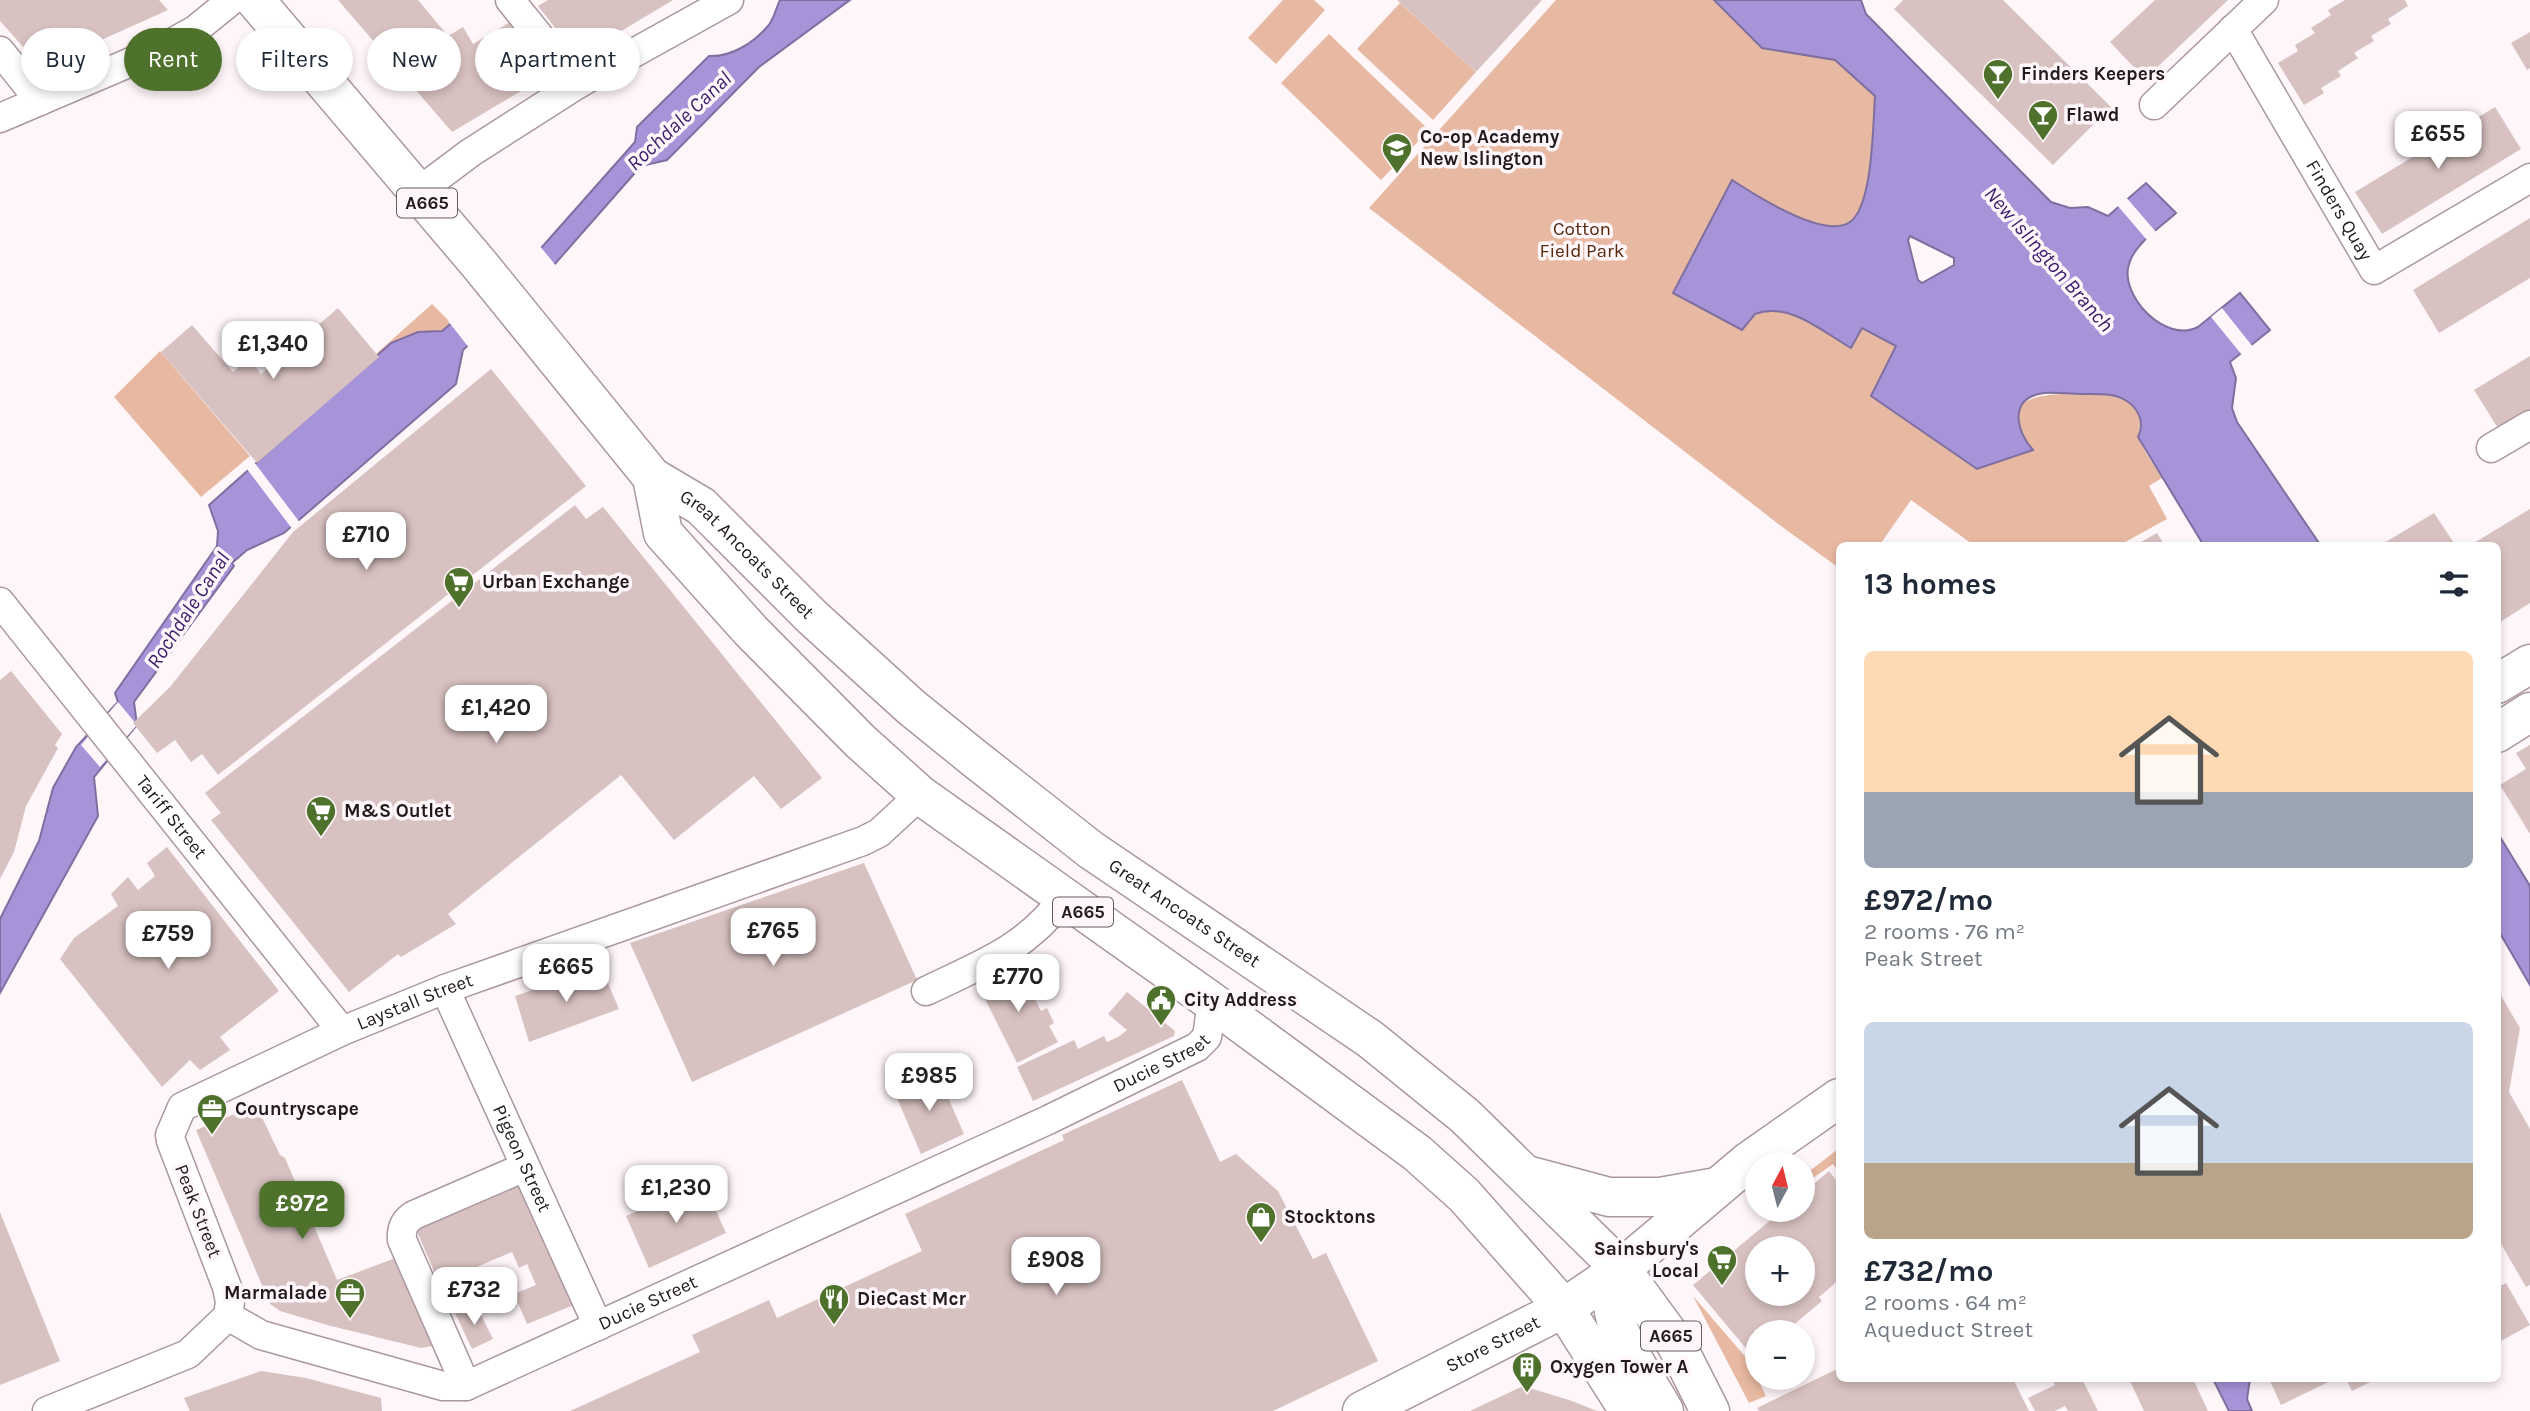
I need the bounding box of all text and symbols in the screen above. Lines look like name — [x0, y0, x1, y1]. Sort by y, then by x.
chip: Buy — [21, 28, 110, 91]
chip: Rent — [124, 28, 222, 91]
chip: Filters — [236, 28, 353, 91]
chip: New — [367, 28, 461, 91]
chip: Apartment — [475, 28, 640, 91]
bar icon: Finders Keepers — [1981, 57, 2015, 101]
place label: Finders Keepers — [2021, 63, 2165, 85]
water label: Rochdale Canal — [622, 67, 736, 175]
bar icon: Flawd — [2026, 98, 2060, 142]
place label: Flawd — [2066, 104, 2119, 126]
pin: £655 — [2397, 111, 2479, 171]
text: £655 — [2411, 120, 2465, 147]
place label: Co-op Academy New Islington — [1420, 126, 1560, 170]
school or university icon: Co-op Academy New Islington — [1380, 131, 1414, 175]
street label: Finders Quay — [2301, 156, 2377, 265]
water label: New Islington Branch — [1979, 182, 2119, 336]
road number: A665 — [397, 188, 457, 218]
park label: Cotton Field Park — [1539, 218, 1625, 262]
pin: £1,340 — [216, 322, 330, 381]
text: £1,340 — [238, 330, 308, 357]
street label: Great Ancoats Street — [676, 485, 819, 624]
pin: £710 — [325, 512, 407, 572]
text: £710 — [342, 521, 390, 548]
water label: Rochdale Canal — [141, 547, 235, 673]
supermarket icon: Urban Exchange — [442, 565, 476, 609]
icon: filters — [2435, 565, 2473, 603]
text: 13 homes — [1864, 566, 1997, 602]
place label: Urban Exchange — [482, 571, 630, 593]
pin: £1,420 — [439, 686, 553, 745]
text: £1,420 — [461, 694, 531, 721]
icon: home — [2106, 697, 2232, 823]
street label: Tariff Street — [131, 771, 211, 863]
supermarket icon: M&S Outlet — [304, 794, 338, 838]
place label: M&S Outlet — [344, 800, 452, 822]
street label: Great Ancoats Street — [1105, 854, 1264, 972]
text: £972/mo — [1864, 882, 1993, 918]
road number: A665 — [1053, 897, 1113, 926]
pin: £765 — [732, 908, 814, 968]
pin: £759 — [127, 912, 209, 971]
text: £765 — [747, 917, 799, 944]
text: 2 rooms · 76 m² — [1864, 918, 2025, 945]
text: £759 — [142, 920, 194, 947]
pin: £665 — [525, 944, 607, 1004]
text: Peak Street — [1864, 945, 1983, 972]
text: £665 — [538, 953, 594, 980]
pin: £770 — [977, 954, 1059, 1014]
text: £770 — [992, 963, 1044, 990]
street label: Laystall Street — [353, 969, 476, 1035]
public building icon: City Address — [1144, 983, 1178, 1027]
place label: City Address — [1184, 989, 1297, 1011]
street label: Ducie Street — [1110, 1029, 1215, 1097]
pin: £985 — [888, 1054, 970, 1113]
text: £985 — [901, 1062, 957, 1089]
icon: home — [2106, 1068, 2232, 1194]
office icon: Countryscape — [195, 1092, 229, 1136]
place label: Countryscape — [235, 1098, 359, 1120]
street label: Pigeon Street — [488, 1101, 556, 1215]
north arrow — [1745, 1152, 1815, 1222]
map controls — [1745, 1152, 1815, 1390]
street label: Peak Street — [170, 1161, 226, 1261]
pin: £1,230 — [619, 1166, 733, 1225]
text: £1,230 — [641, 1174, 711, 1201]
pin: £972 — [261, 1182, 343, 1241]
text: £972 — [275, 1190, 329, 1217]
shop icon: Stocktons — [1244, 1200, 1278, 1244]
place label: Stocktons — [1284, 1206, 1376, 1228]
button: + — [1745, 1236, 1815, 1306]
pin: £908 — [1015, 1238, 1097, 1297]
place label: Sainsbury's Local — [1594, 1238, 1699, 1282]
supermarket icon: Sainsbury's Local — [1705, 1243, 1739, 1287]
text: £908 — [1027, 1246, 1085, 1273]
text: £732/mo — [1864, 1253, 1993, 1289]
pin: £732 — [433, 1268, 515, 1327]
street label: Ducie Street — [595, 1271, 701, 1335]
office icon: Marmalade — [333, 1276, 367, 1320]
text: £732 — [447, 1276, 501, 1303]
place label: Marmalade — [224, 1282, 327, 1304]
restaurant icon: DieCast Mcr — [817, 1282, 851, 1326]
place label: DieCast Mcr — [857, 1288, 966, 1310]
text: 2 rooms · 64 m² — [1864, 1289, 2027, 1316]
street label: Store Street — [1442, 1311, 1544, 1377]
text: Aqueduct Street — [1864, 1316, 2033, 1343]
button: − — [1745, 1320, 1815, 1390]
road number: A665 — [1641, 1322, 1701, 1350]
building icon: Oxygen Tower A — [1510, 1350, 1544, 1394]
place label: Oxygen Tower A — [1550, 1356, 1689, 1378]

